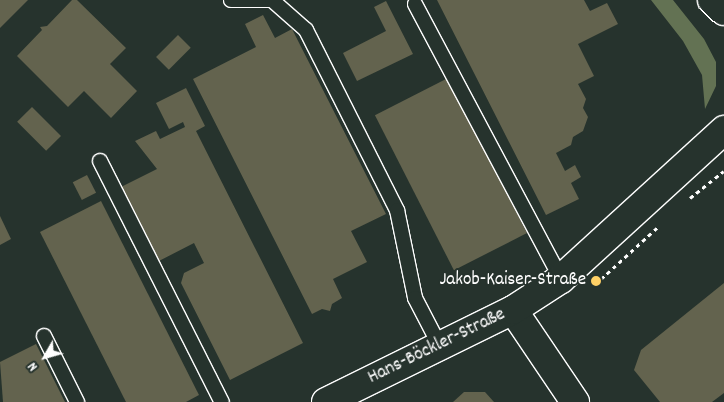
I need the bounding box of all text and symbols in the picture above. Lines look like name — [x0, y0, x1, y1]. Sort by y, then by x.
place label: Jakob-Kaiser-Straße — [439, 270, 586, 292]
marker: Jakob-Kaiser-Straße — [590, 275, 602, 287]
street label: Hans-Böckler-Straße — [365, 304, 509, 390]
north arrow — [20, 332, 70, 382]
text: N — [23, 357, 43, 375]

